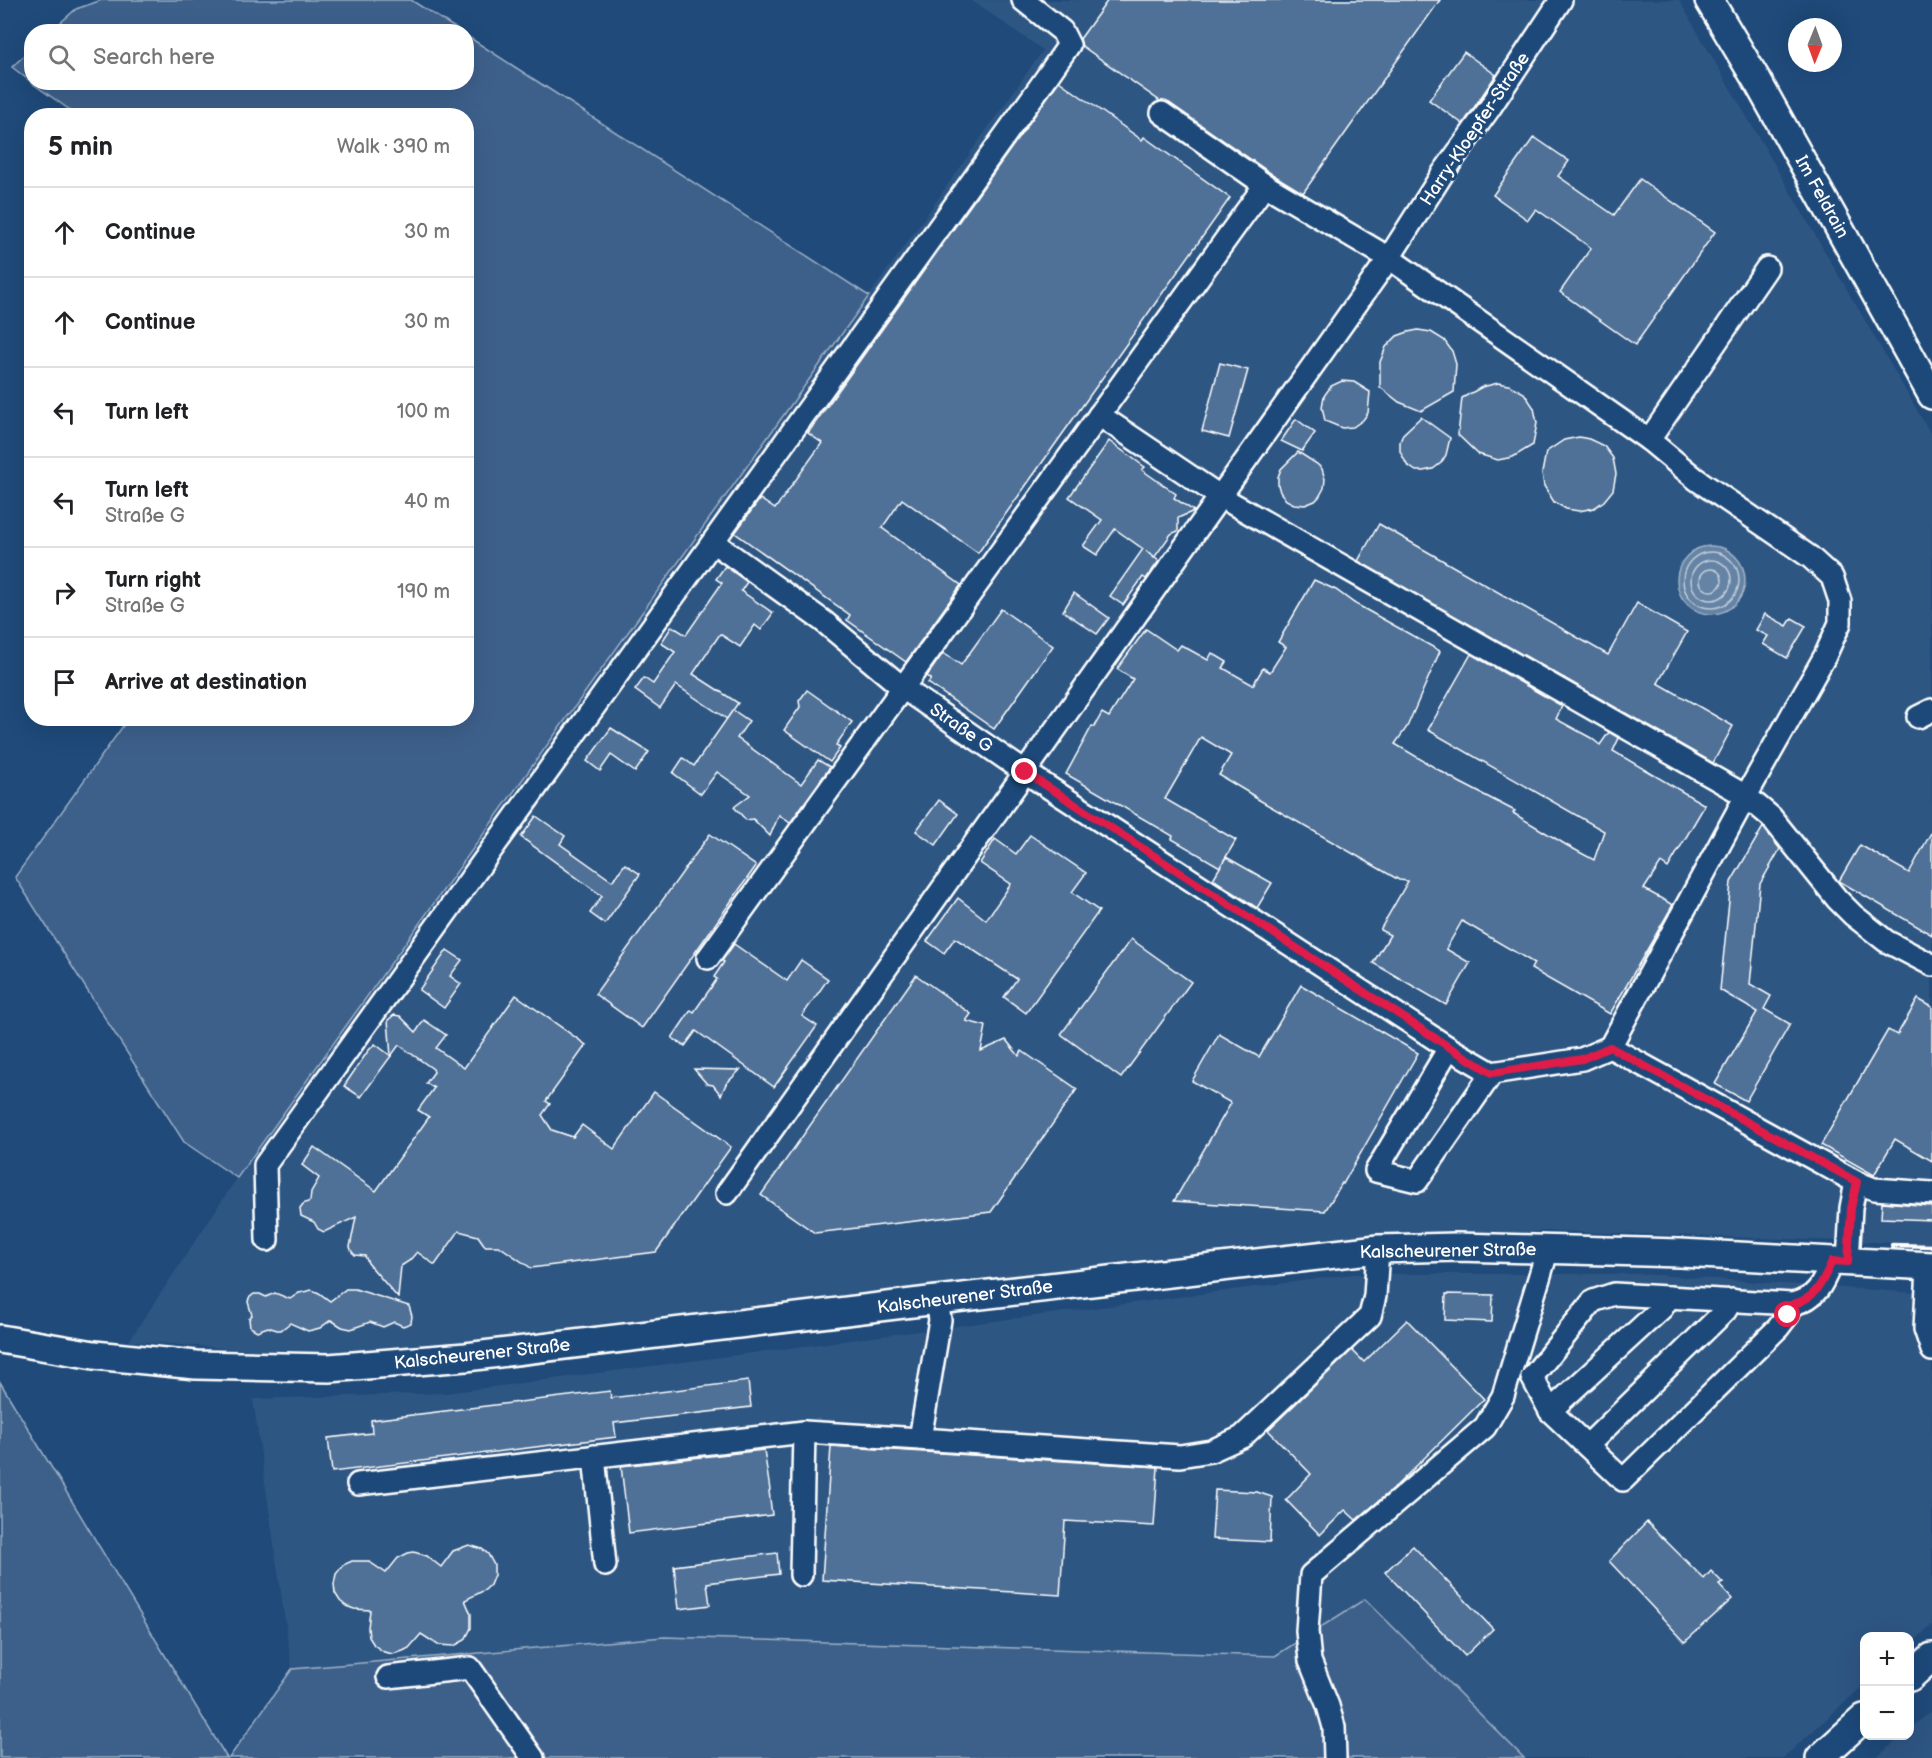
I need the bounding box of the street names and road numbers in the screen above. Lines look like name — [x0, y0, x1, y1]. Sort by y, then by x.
street label: Harry-Kloepfer-Straße — [1416, 48, 1534, 210]
street label: Im Feldrain — [1791, 152, 1853, 242]
street label: Straße G — [926, 699, 996, 757]
street label: Kalscheurener Straße — [1359, 1239, 1537, 1263]
street label: Kalscheurener Straße — [876, 1276, 1054, 1318]
street label: Kalscheurener Straße — [393, 1334, 571, 1374]

